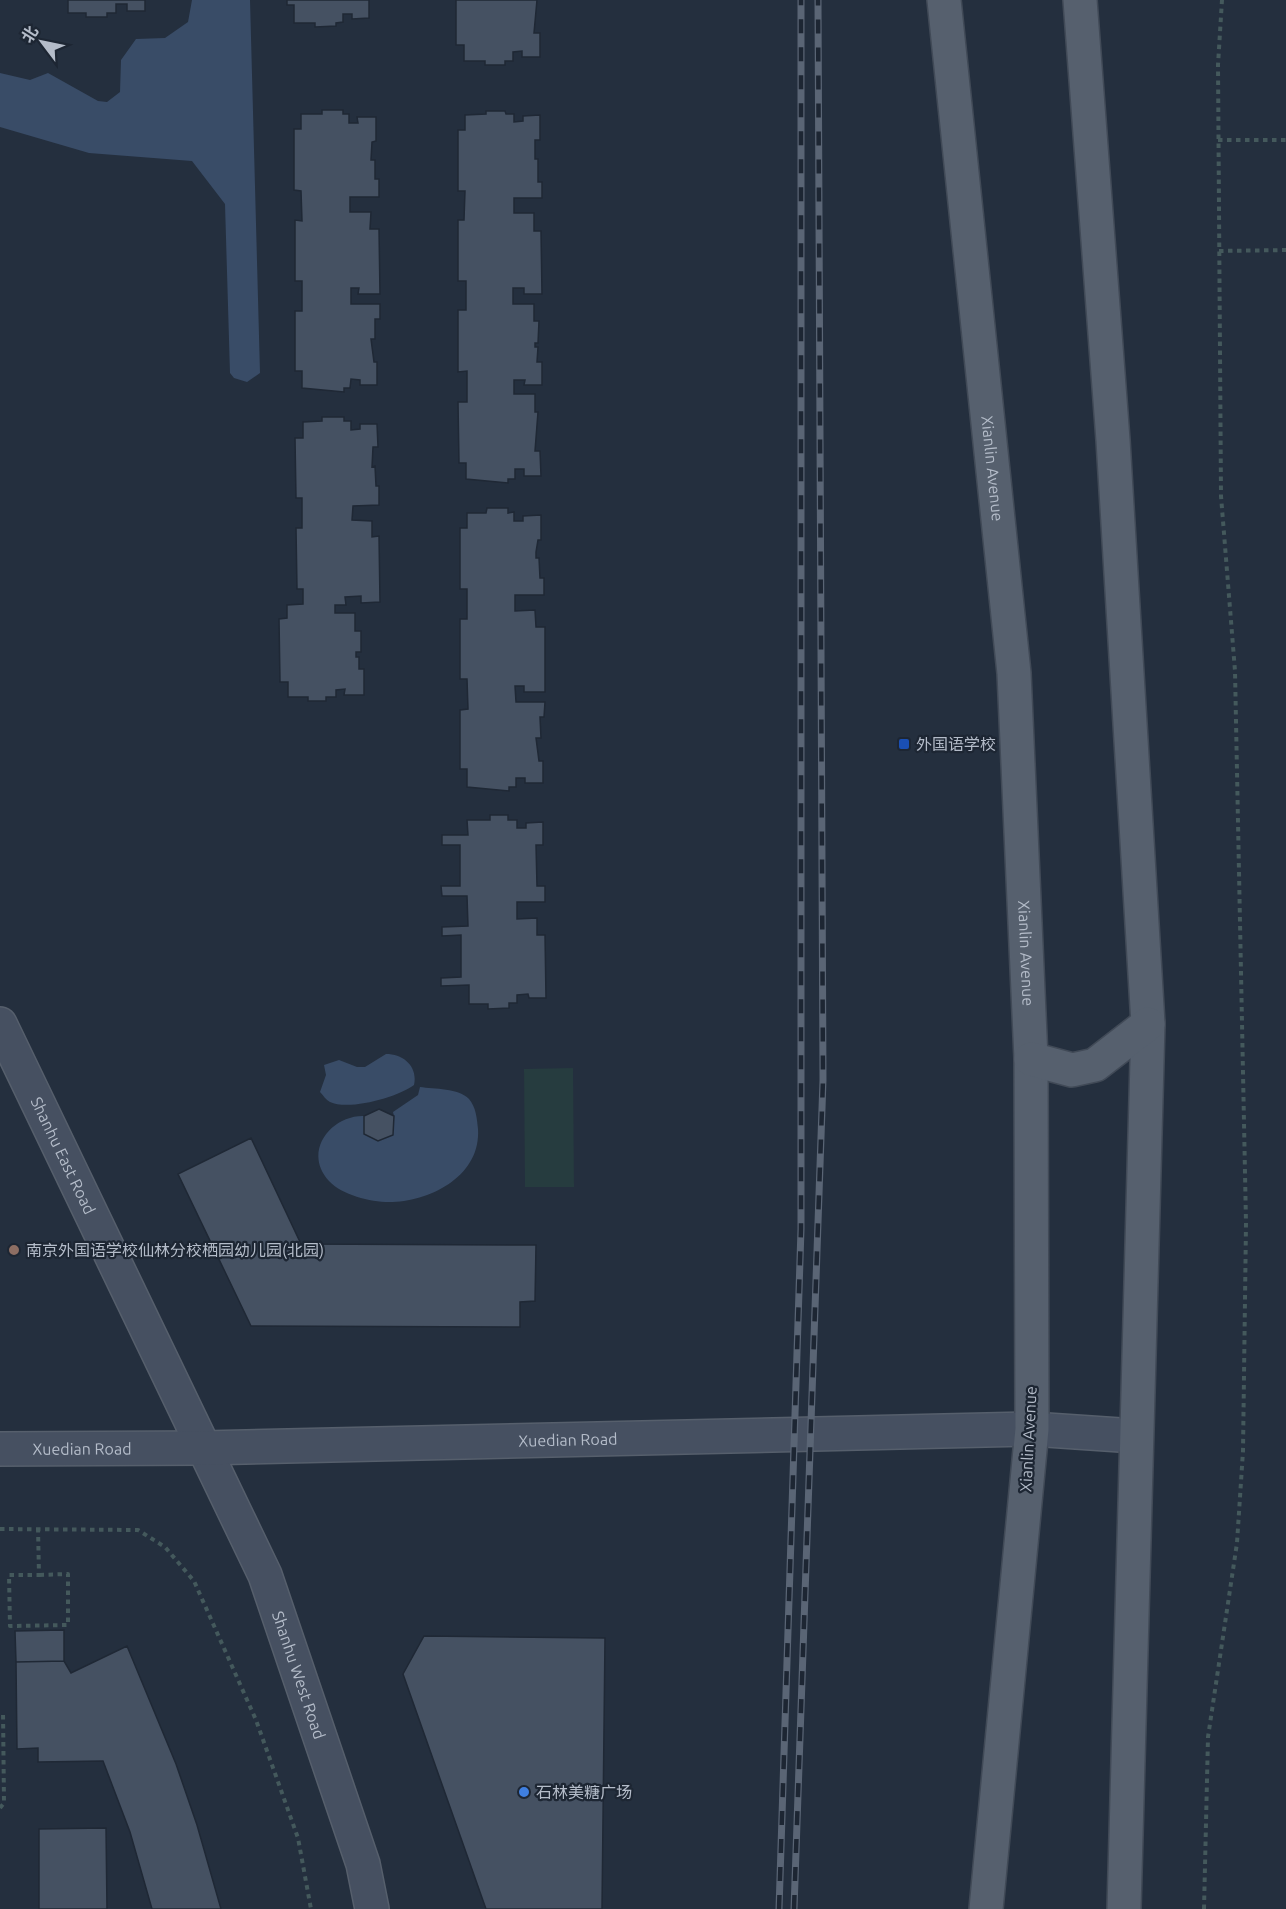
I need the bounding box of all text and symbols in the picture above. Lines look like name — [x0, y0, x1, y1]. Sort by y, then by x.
north arrow — [12, 12, 72, 72]
text: 北 — [17, 22, 41, 46]
street label: Xianlin Avenue — [978, 415, 1007, 522]
place label: 外国语学校 — [916, 735, 996, 753]
marker: 外国语学校 — [897, 737, 911, 751]
street label: Xianlin Avenue — [1015, 900, 1038, 1006]
street label: Shanhu East Road — [27, 1094, 99, 1217]
place label: 南京外国语学校仙林分校栖园幼儿园(北园) — [26, 1241, 324, 1260]
marker: 南京外国语学校仙林分校栖园幼儿园(北园) — [7, 1243, 21, 1257]
street label: Xianlin Avenue — [1016, 1386, 1040, 1492]
street label: Xuedian Road — [518, 1430, 618, 1450]
street label: Xuedian Road — [32, 1439, 132, 1458]
street label: Shanhu West Road — [269, 1609, 329, 1741]
place label: 石林美糖广场 — [536, 1783, 632, 1801]
marker: 石林美糖广场 — [517, 1785, 531, 1799]

